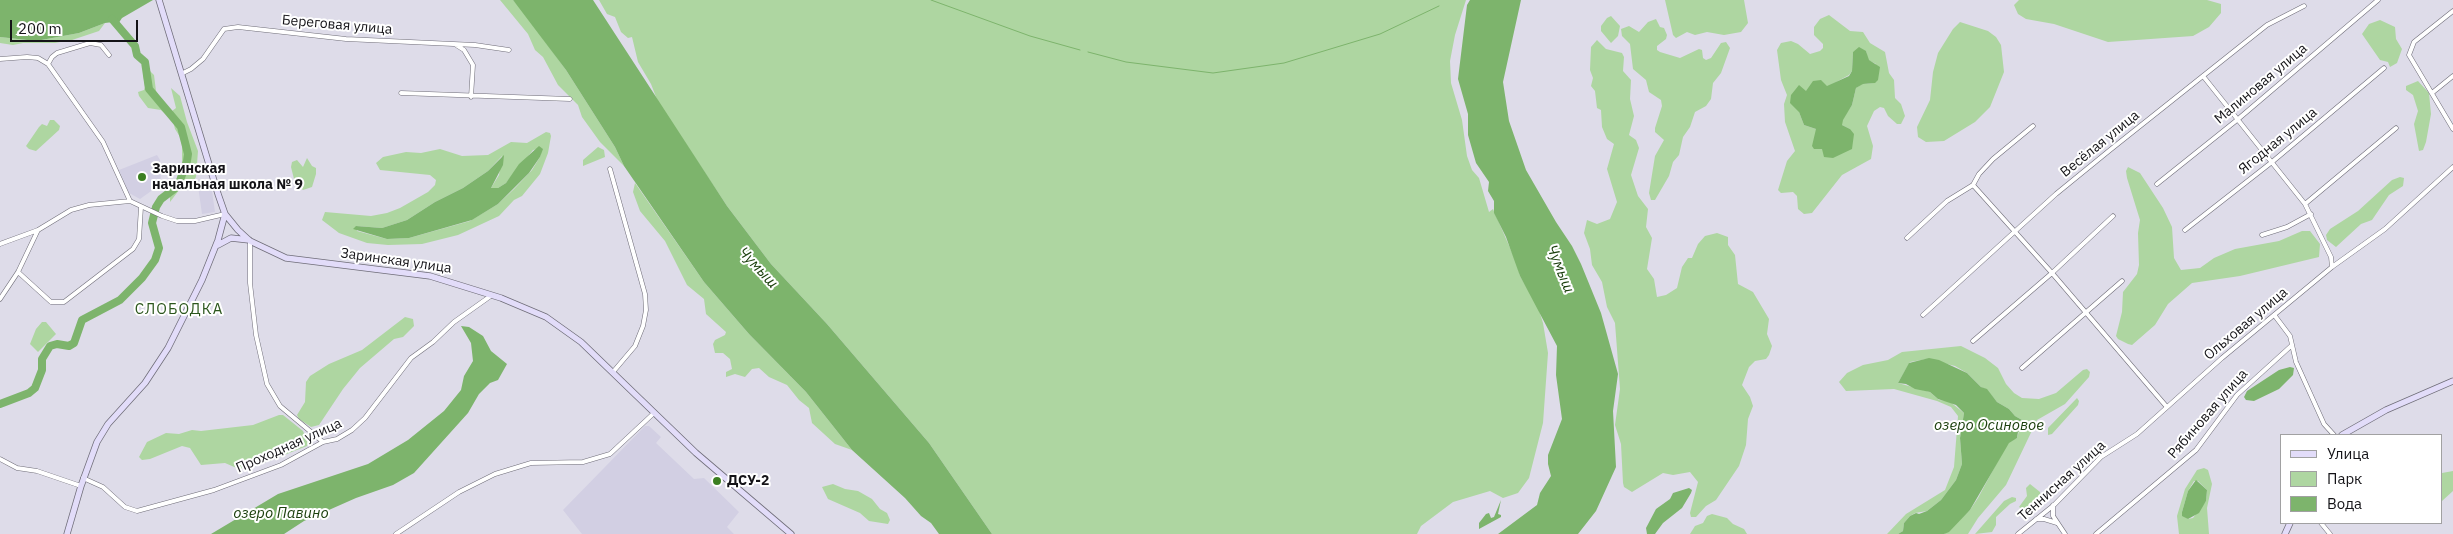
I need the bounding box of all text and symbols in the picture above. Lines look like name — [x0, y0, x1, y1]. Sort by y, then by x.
scale bar — [12, 10, 140, 42]
street label: Береговая улица — [281, 12, 393, 38]
text: 200 m — [18, 19, 62, 38]
street label: Малиновая улица — [2211, 40, 2311, 128]
street label: Ягодная улица — [2235, 104, 2321, 178]
street label: Весёлая улица — [2057, 107, 2143, 181]
place label: Заринская начальная школа № 9 — [152, 161, 303, 193]
marker: Заринская начальная школа № 9 — [136, 171, 148, 183]
water label: Чумыш — [1542, 243, 1578, 295]
water label: Чумыш — [734, 244, 782, 292]
street label: Заринская улица — [339, 245, 453, 277]
street label: Ольховая улица — [2201, 284, 2291, 364]
district label: СЛОБОДКА — [134, 301, 224, 319]
street label: Рябиновая улица — [2165, 366, 2251, 462]
street label: Проходная улица — [234, 415, 344, 477]
water label: озеро Осиновое — [1934, 417, 2044, 435]
legend — [2280, 434, 2443, 524]
street label: Теннисная улица — [2015, 437, 2109, 525]
text: Улица — [2327, 444, 2369, 463]
text: Парк — [2327, 469, 2362, 488]
place label: ДСУ-2 — [727, 473, 769, 489]
marker: ДСУ-2 — [711, 475, 723, 487]
text: Вода — [2327, 494, 2362, 513]
water label: озеро Павино — [233, 505, 329, 523]

